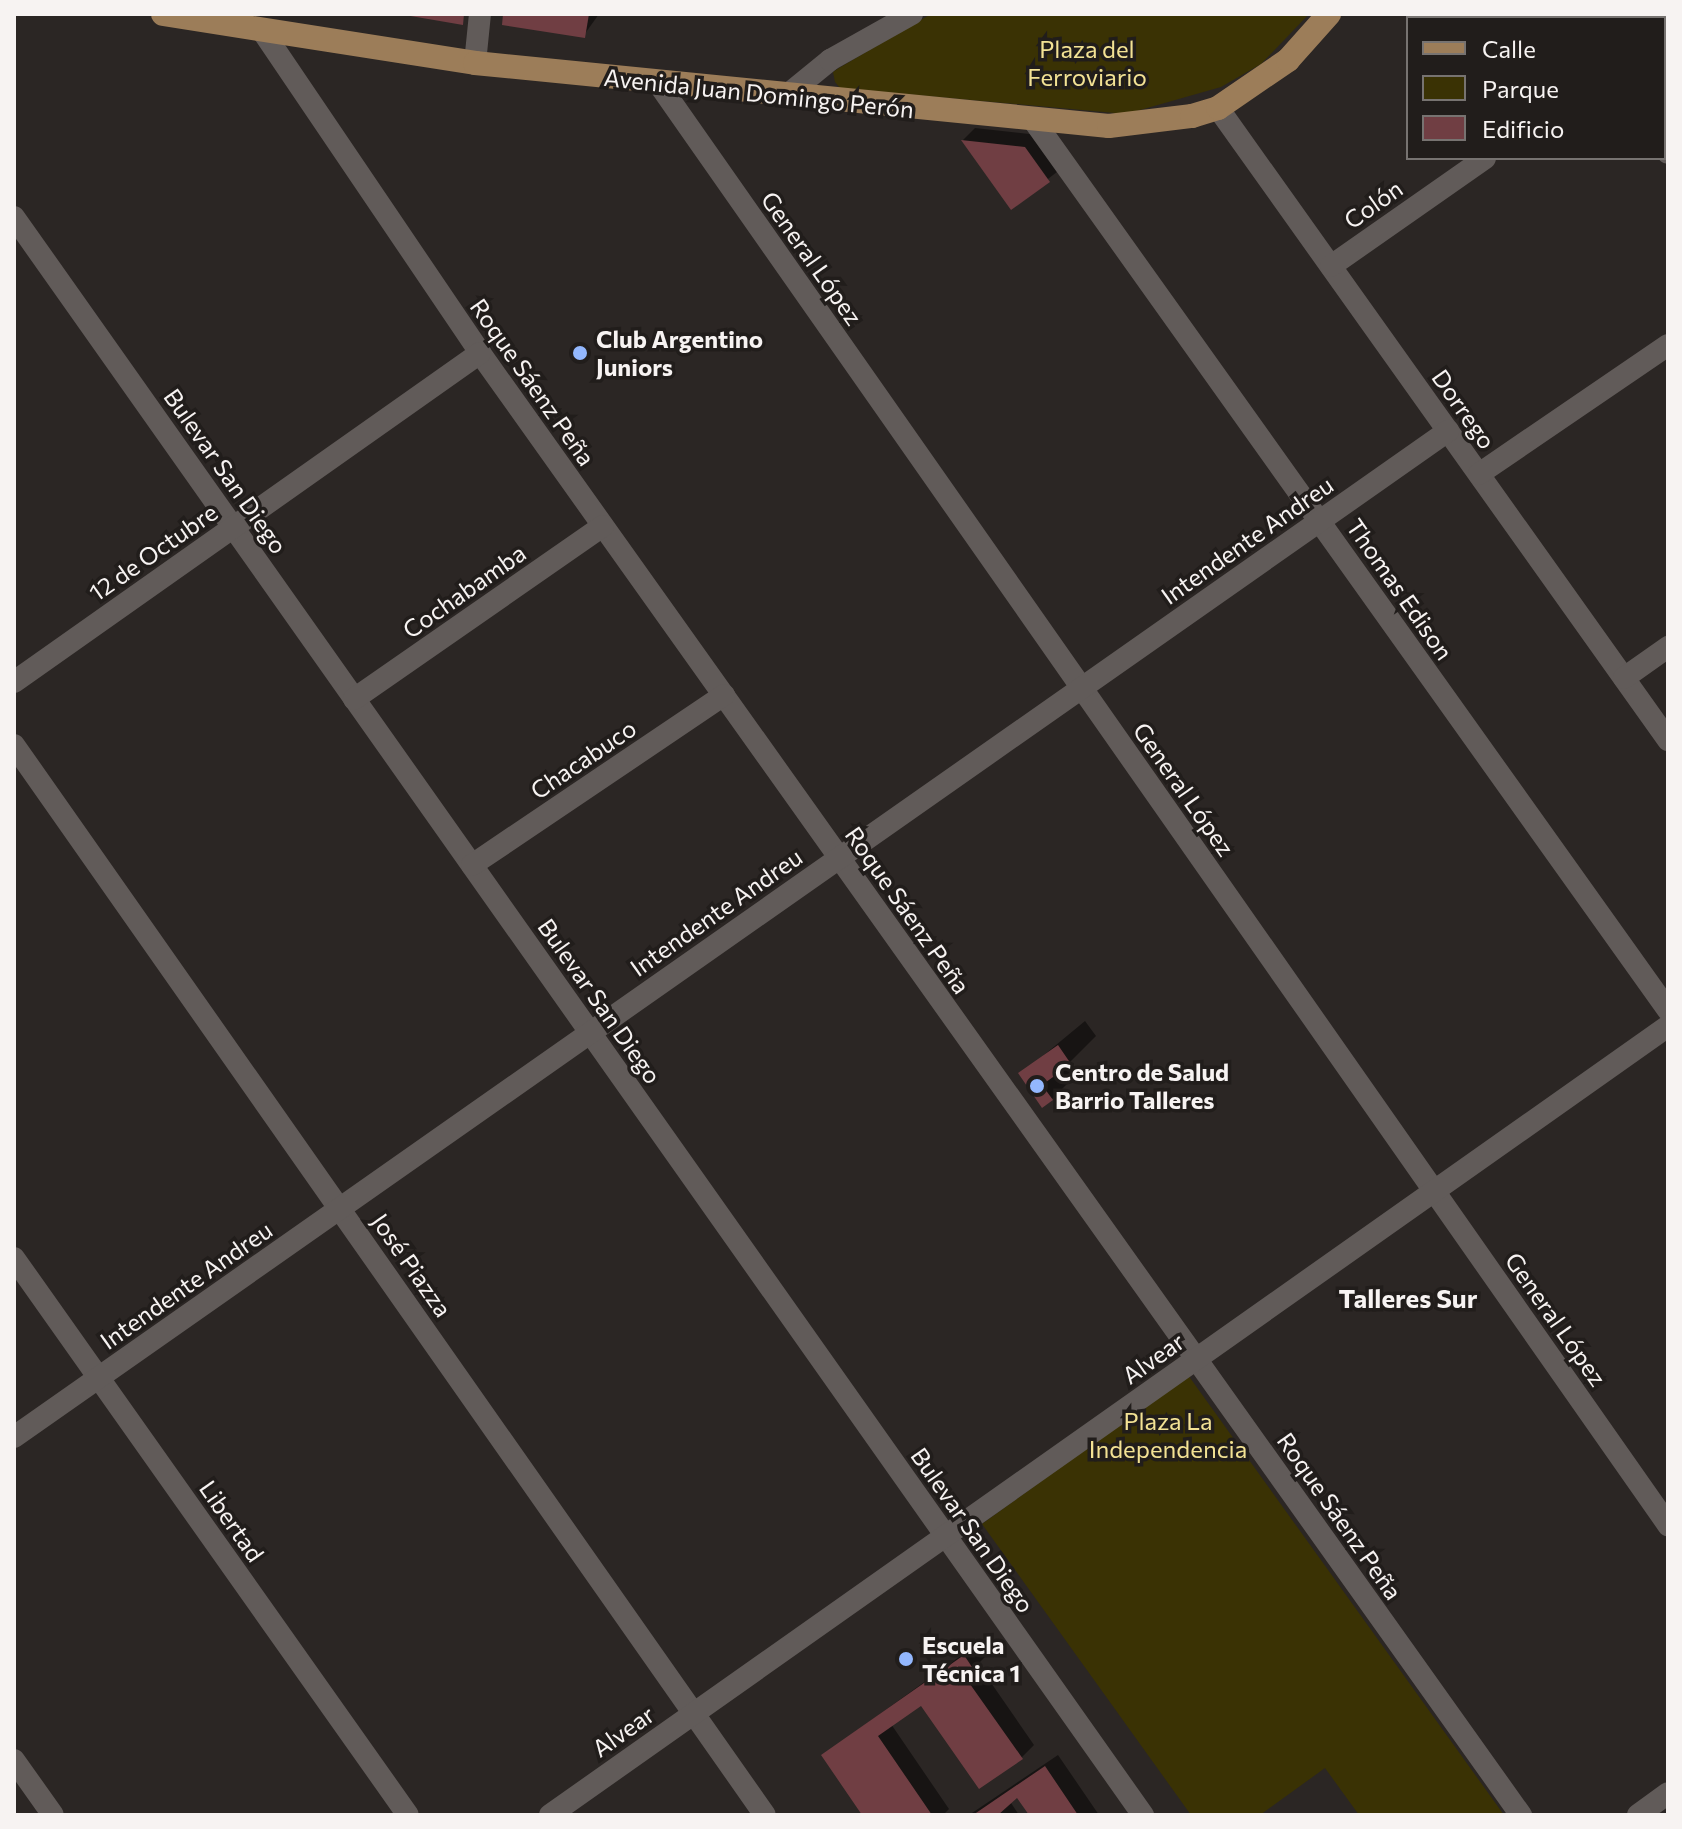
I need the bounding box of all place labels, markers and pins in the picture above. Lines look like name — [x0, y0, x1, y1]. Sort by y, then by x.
place label: Club Argentino Juniors — [596, 325, 763, 381]
marker: Club Argentino Juniors — [571, 344, 589, 362]
place label: Centro de Salud Barrio Talleres — [1055, 1058, 1229, 1114]
marker: Centro de Salud Barrio Talleres — [1026, 1075, 1048, 1097]
place label: Escuela Técnica 1 — [922, 1631, 1020, 1687]
marker: Escuela Técnica 1 — [897, 1650, 915, 1668]

